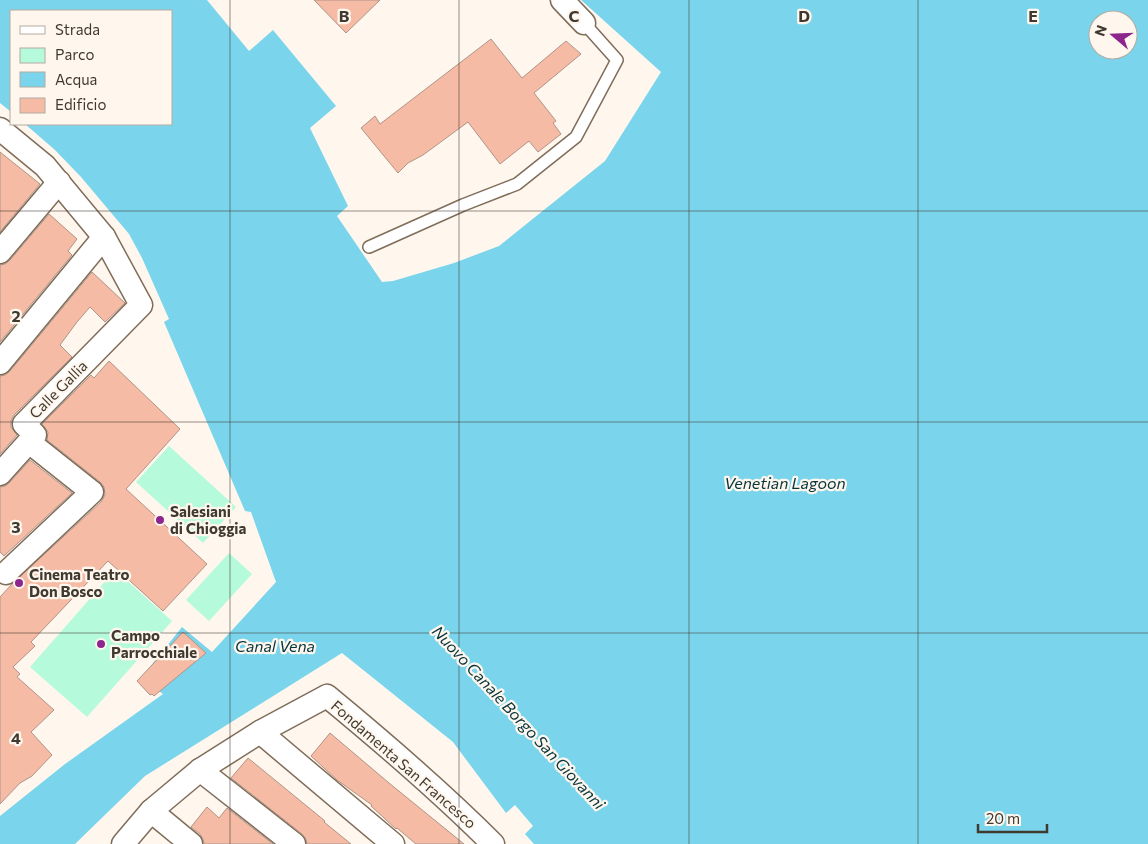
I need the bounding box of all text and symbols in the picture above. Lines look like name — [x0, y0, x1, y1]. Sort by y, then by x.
text: B — [339, 6, 350, 25]
text: C — [569, 6, 580, 25]
text: D — [798, 6, 810, 25]
text: E — [1028, 6, 1038, 25]
legend — [10, 10, 172, 125]
north arrow — [1088, 10, 1138, 60]
text: Strada — [55, 20, 100, 38]
text: N — [1090, 23, 1110, 38]
text: Parco — [55, 45, 94, 63]
text: Acqua — [55, 70, 97, 88]
text: Edificio — [55, 95, 106, 113]
text: 2 — [11, 306, 21, 325]
street label: Calle Gallia — [25, 356, 91, 422]
water label: Venetian Lagoon — [724, 473, 846, 492]
place label: Salesiani di Chioggia — [170, 502, 247, 537]
marker: Salesiani di Chioggia — [154, 514, 166, 526]
text: 3 — [11, 517, 21, 536]
place label: Cinema Teatro Don Bosco — [29, 565, 130, 600]
marker: Cinema Teatro Don Bosco — [13, 577, 25, 589]
water label: Nuovo Canale Borgo San Giovanni — [429, 621, 610, 813]
place label: Campo Parrocchiale — [111, 626, 197, 661]
water label: Canal Vena — [235, 636, 315, 655]
marker: Campo Parrocchiale — [95, 638, 107, 650]
street label: Fondamenta San Francesco — [328, 696, 480, 832]
text: 4 — [11, 728, 21, 747]
scale bar — [978, 802, 1047, 834]
text: 20 m — [986, 809, 1020, 827]

